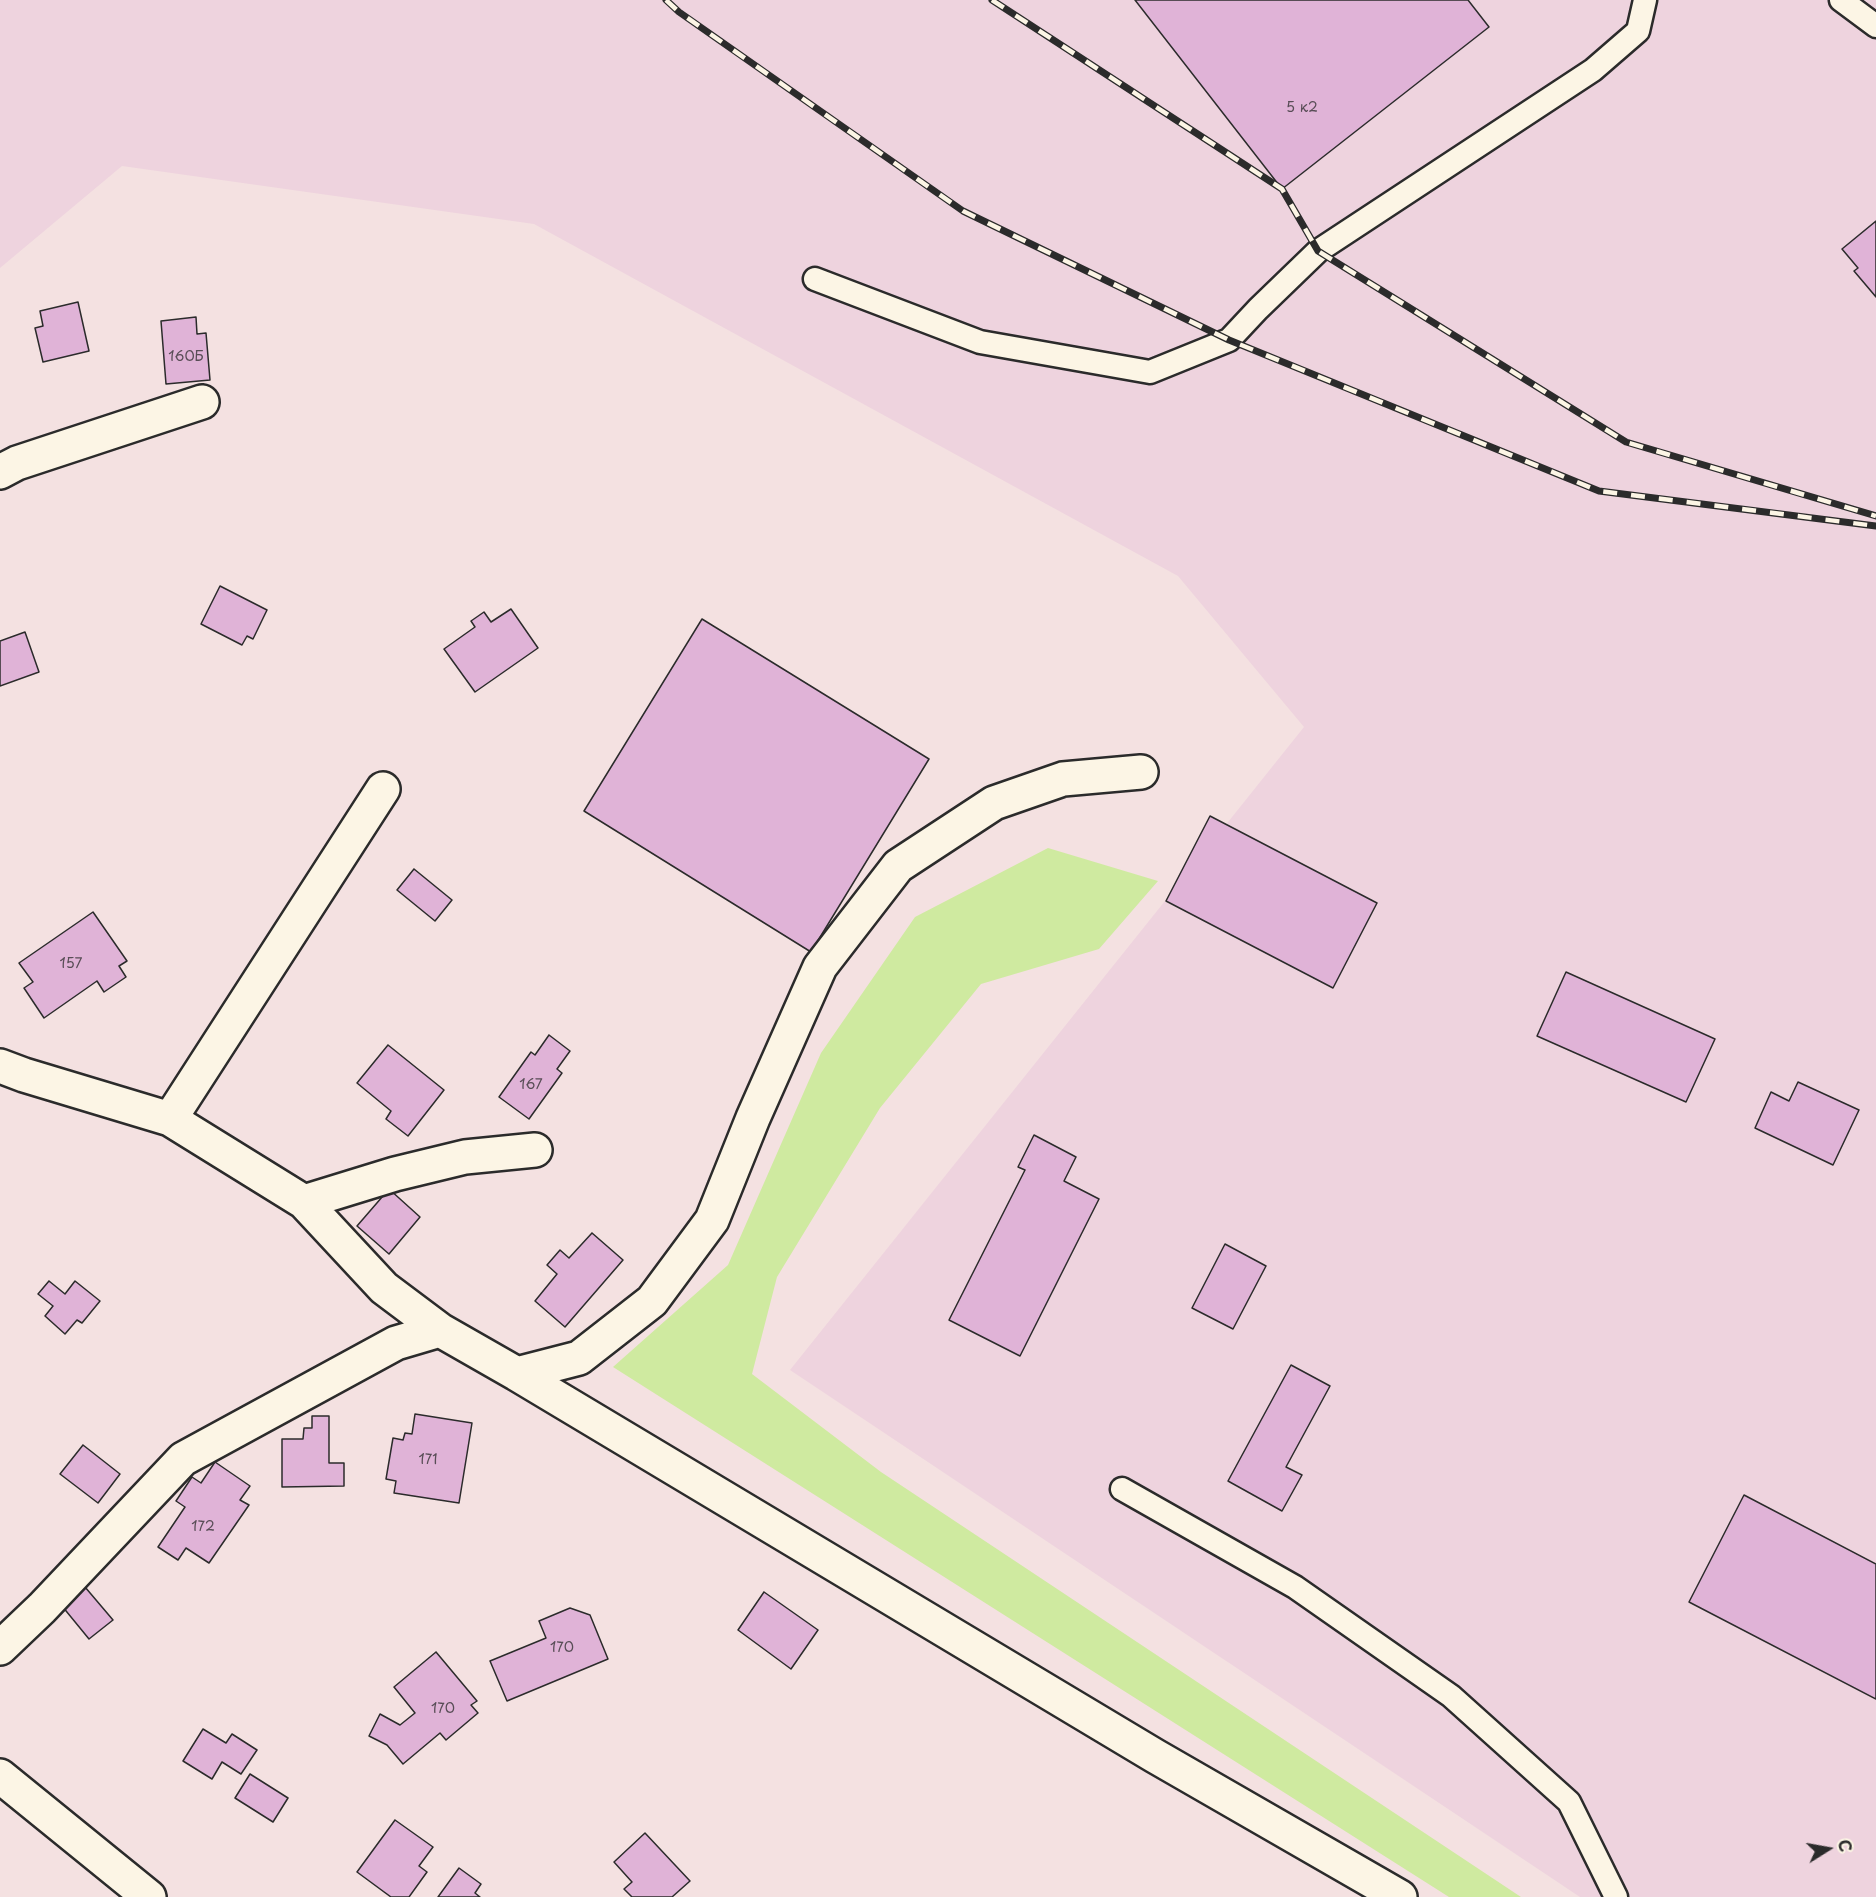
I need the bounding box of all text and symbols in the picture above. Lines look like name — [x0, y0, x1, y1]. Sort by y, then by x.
house number: 5 к2 — [1286, 100, 1318, 116]
house number: 160Б — [168, 349, 204, 365]
house number: 157 — [60, 956, 82, 972]
house number: 167 — [519, 1077, 543, 1093]
house number: 171 — [418, 1452, 438, 1468]
house number: 172 — [191, 1519, 215, 1535]
house number: 170 — [550, 1640, 574, 1656]
house number: 170 — [431, 1701, 455, 1717]
north arrow — [1798, 1819, 1858, 1879]
text: С — [1833, 1837, 1859, 1854]

